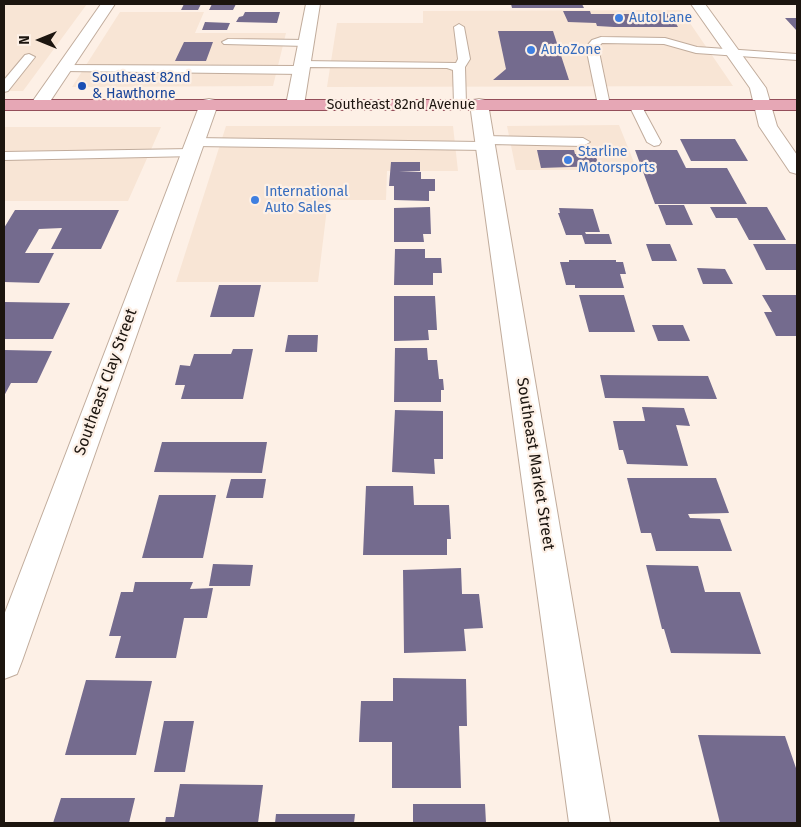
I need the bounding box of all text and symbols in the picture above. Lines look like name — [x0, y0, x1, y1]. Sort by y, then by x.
place label: Auto Lane — [629, 10, 692, 26]
marker: Auto Lane — [613, 12, 625, 24]
north arrow — [15, 15, 65, 65]
text: N — [16, 35, 33, 45]
place label: AutoZone — [541, 42, 601, 58]
marker: AutoZone — [525, 44, 537, 56]
place label: Southeast 82nd & Hawthorne — [92, 70, 191, 102]
marker: Southeast 82nd & Hawthorne — [76, 80, 88, 92]
street label: Southeast 82nd Avenue — [327, 97, 475, 113]
place label: Starline Motorsports — [578, 144, 655, 176]
marker: Starline Motorsports — [562, 154, 574, 166]
place label: International Auto Sales — [265, 184, 348, 216]
marker: International Auto Sales — [249, 194, 261, 206]
street label: Southeast Clay Street — [71, 306, 141, 458]
street label: Southeast Market Street — [512, 376, 558, 552]

